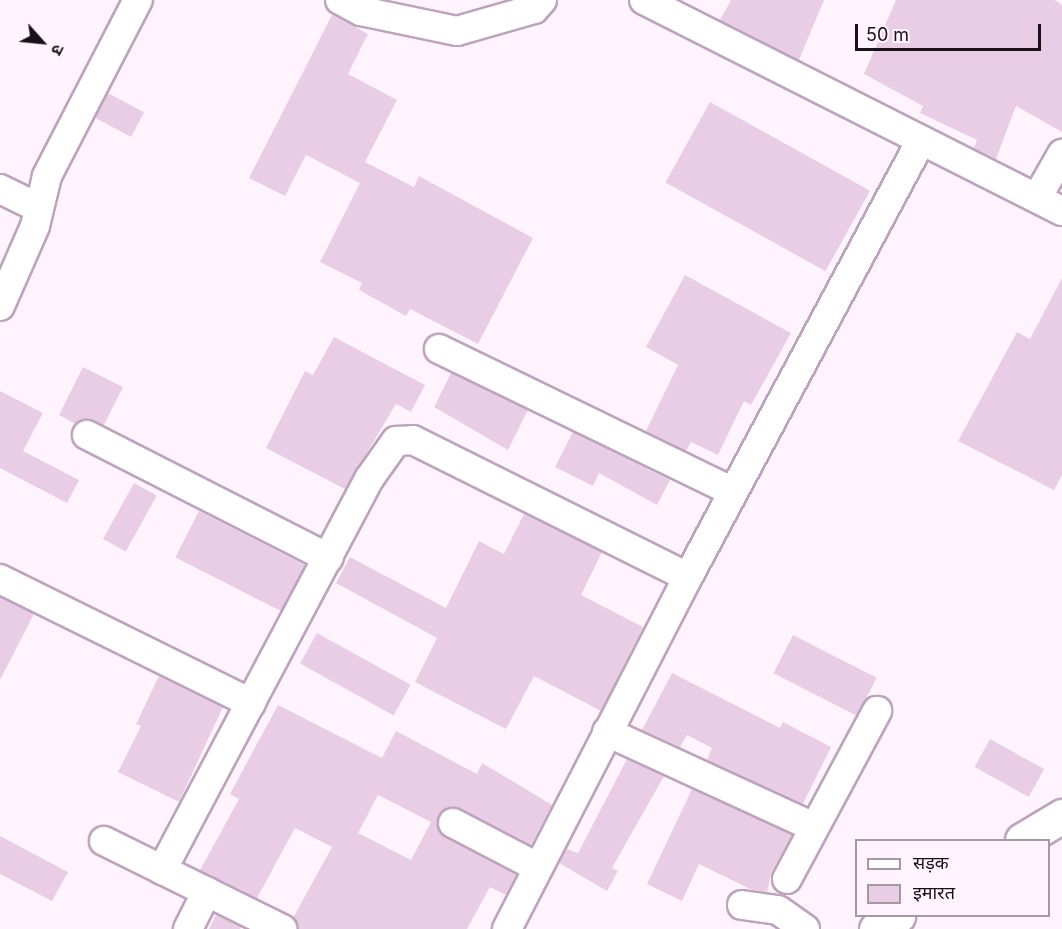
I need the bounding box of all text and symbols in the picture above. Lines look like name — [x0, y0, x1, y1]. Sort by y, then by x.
north arrow — [12, 12, 72, 72]
scale bar — [858, 12, 1044, 50]
text: 50 m — [866, 24, 909, 45]
text: उ — [47, 41, 69, 59]
legend — [855, 839, 1050, 917]
text: सड़क — [913, 852, 949, 873]
text: इमारत — [913, 882, 955, 903]

